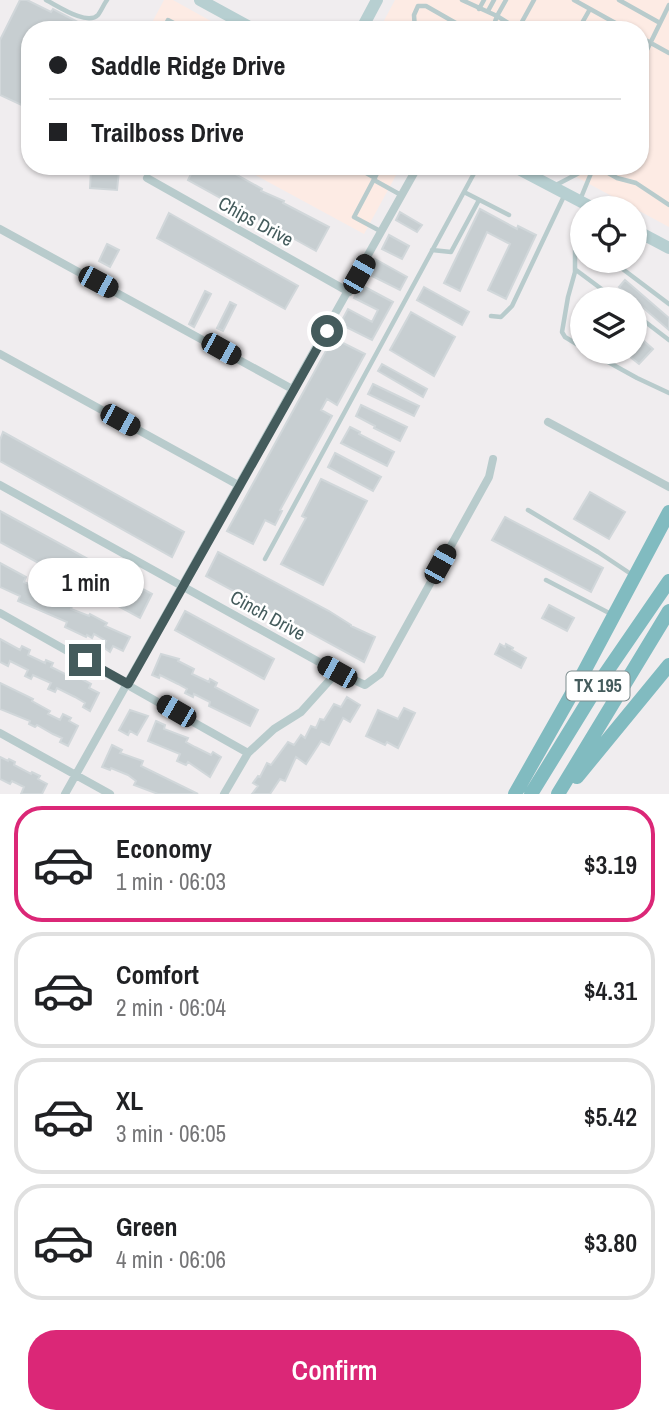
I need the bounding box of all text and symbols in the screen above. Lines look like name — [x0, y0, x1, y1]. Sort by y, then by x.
text: Saddle Ridge Drive — [91, 48, 285, 83]
text: Trailboss Drive — [91, 115, 244, 150]
street label: Chips Drive — [214, 190, 298, 252]
map controls — [570, 196, 647, 364]
button: locate — [570, 196, 647, 273]
car — [340, 251, 379, 297]
car — [75, 263, 122, 301]
button: layers — [570, 287, 647, 364]
route start — [311, 315, 343, 347]
car — [198, 330, 245, 368]
car — [97, 401, 144, 439]
car — [421, 541, 460, 587]
callout: 1 min — [27, 558, 143, 608]
text: 1 min — [62, 567, 110, 598]
street label: Cinch Drive — [226, 584, 310, 646]
route end — [69, 644, 101, 676]
car — [314, 653, 361, 691]
road number: TX 195 — [566, 672, 630, 700]
car — [153, 691, 200, 731]
text: Economy — [116, 831, 212, 866]
icon: car — [32, 833, 95, 896]
text: $3.19 — [584, 847, 637, 882]
text: 1 min · 06:03 — [116, 866, 226, 897]
text: Comfort — [116, 957, 199, 992]
icon: car — [32, 959, 95, 1022]
text: $4.31 — [584, 973, 637, 1008]
text: 2 min · 06:04 — [116, 992, 226, 1023]
text: XL — [116, 1083, 143, 1118]
icon: car — [32, 1085, 95, 1148]
text: $5.42 — [584, 1099, 637, 1134]
text: 3 min · 06:05 — [116, 1118, 226, 1149]
text: Green — [116, 1209, 178, 1244]
icon: car — [32, 1211, 95, 1274]
text: $3.80 — [584, 1225, 637, 1260]
text: 4 min · 06:06 — [116, 1244, 226, 1275]
button: Confirm — [28, 1330, 641, 1410]

